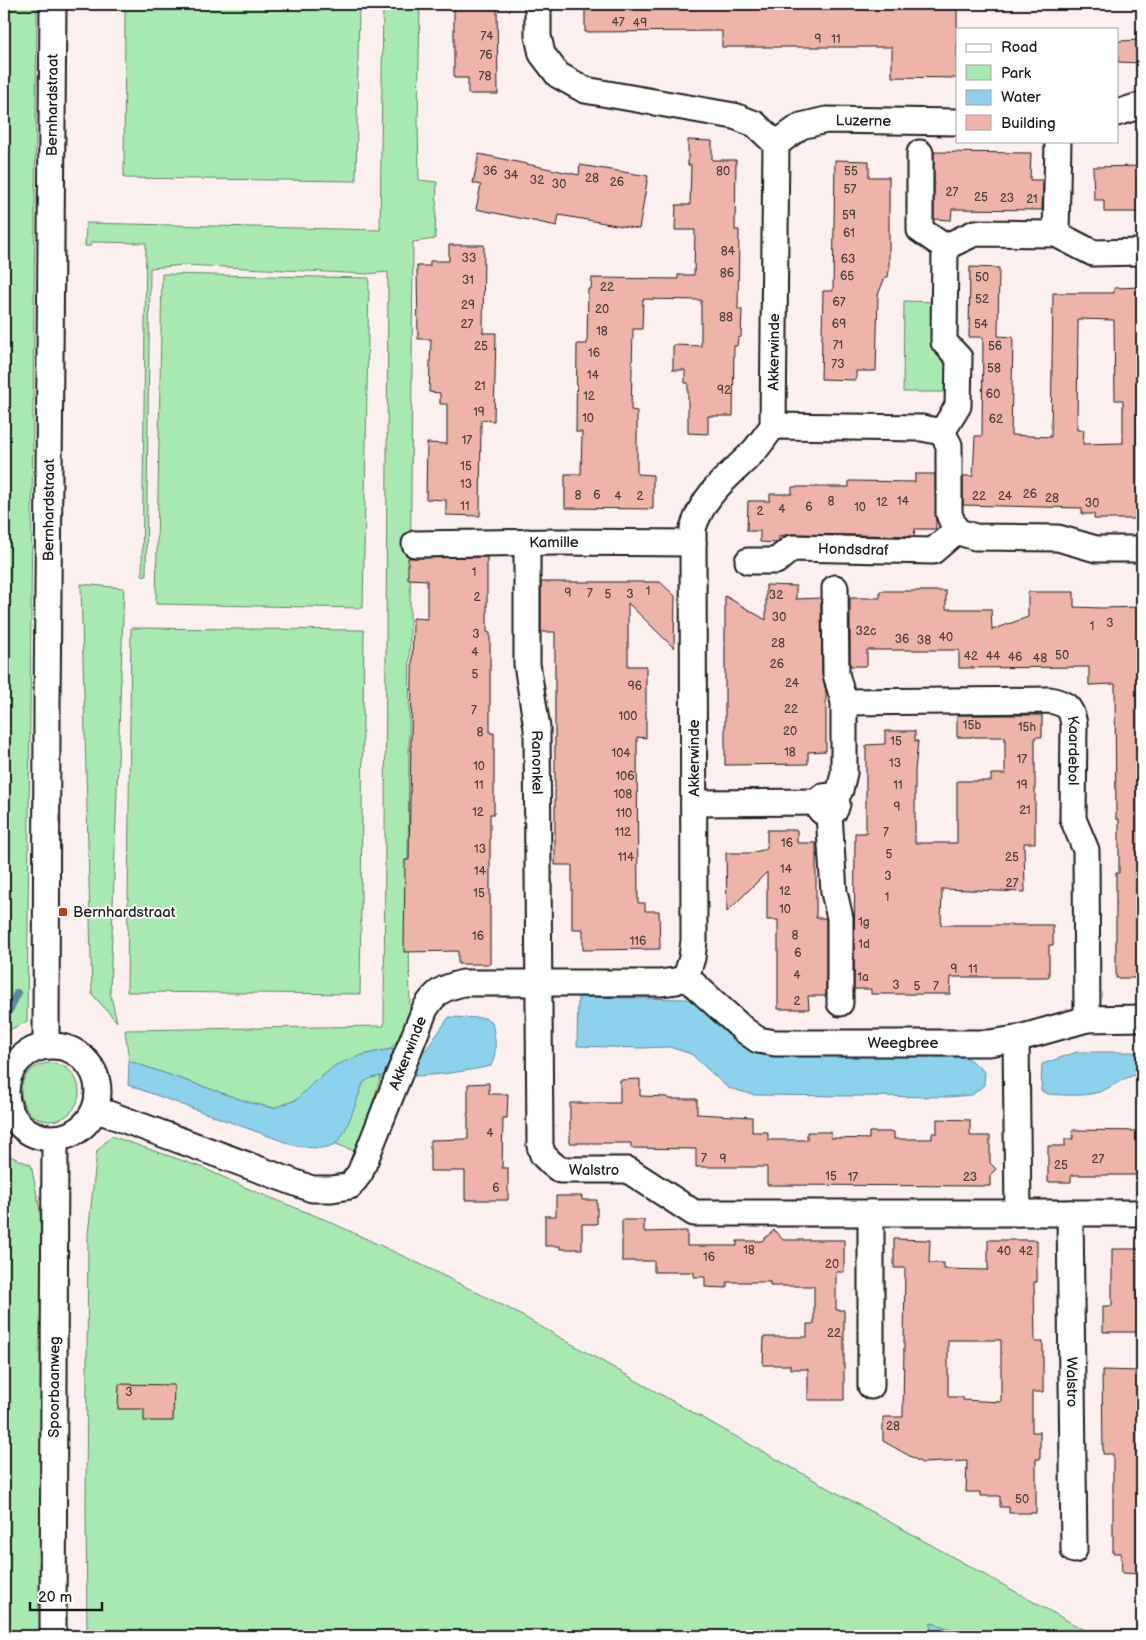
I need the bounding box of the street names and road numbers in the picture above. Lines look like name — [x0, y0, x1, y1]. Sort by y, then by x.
street label: Bernhardstraat — [43, 53, 63, 156]
street label: Luzerne — [836, 111, 892, 131]
street label: Akkerwinde — [764, 313, 784, 391]
street label: Bernhardstraat — [39, 458, 59, 561]
street label: Kamille — [529, 533, 579, 552]
street label: Hondsdraf — [818, 540, 889, 560]
street label: Kaardebol — [1063, 714, 1083, 786]
street label: Akkerwinde — [685, 719, 704, 797]
street label: Ranonkel — [527, 730, 546, 794]
street label: Akkerwinde — [385, 1014, 431, 1093]
street label: Weegbree — [868, 1034, 938, 1053]
street label: Walstro — [569, 1161, 619, 1180]
street label: Spoorbaanweg — [45, 1336, 64, 1438]
street label: Walstro — [1062, 1357, 1081, 1407]

